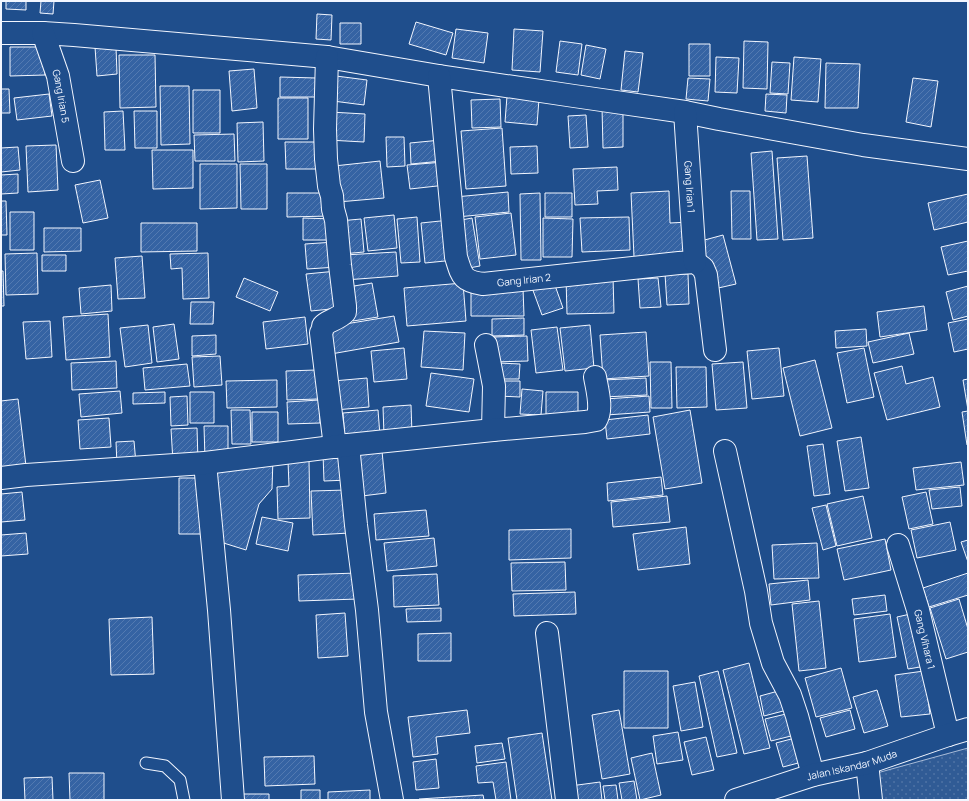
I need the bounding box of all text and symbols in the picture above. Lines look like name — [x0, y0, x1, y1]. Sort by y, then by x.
street label: Gang Irian 5 — [49, 67, 73, 124]
street label: Gang Irian 1 — [681, 160, 699, 213]
street label: Gang Irian 2 — [496, 270, 552, 289]
street label: Gang Vihara 1 — [911, 608, 939, 671]
street label: Jalan Iskandar Muda — [805, 746, 899, 784]

